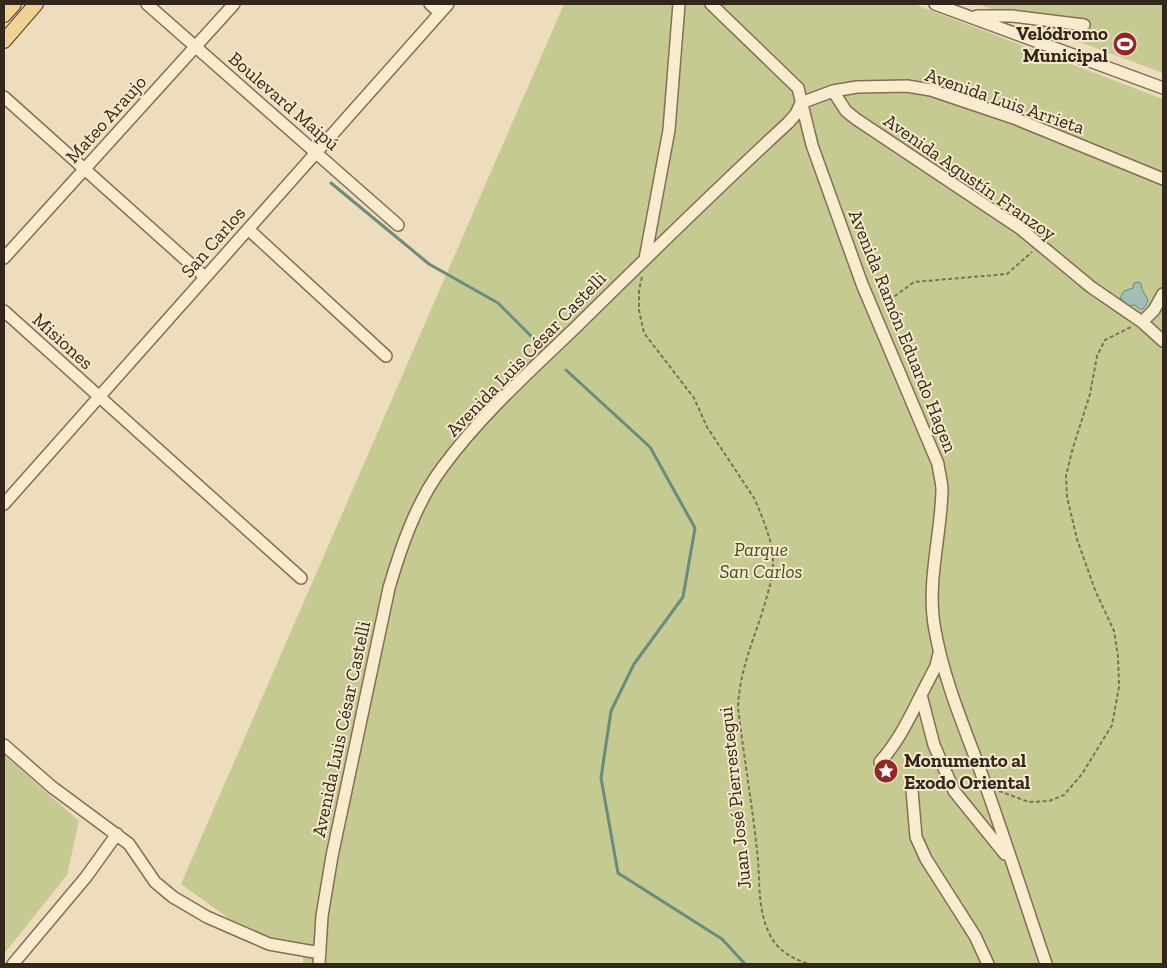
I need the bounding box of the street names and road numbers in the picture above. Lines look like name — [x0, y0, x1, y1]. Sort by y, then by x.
street label: Boulevard Maipú — [224, 47, 344, 156]
street label: Avenida Luis Arrieta — [922, 63, 1088, 139]
street label: Mateo Araujo — [61, 70, 151, 168]
street label: Avenida Agustín Franzoy — [879, 109, 1061, 245]
street label: San Carlos — [176, 202, 250, 282]
street label: Avenida Ramón Eduardo Hagen — [844, 206, 962, 456]
street label: Avenida Luis César Castelli — [441, 267, 611, 441]
street label: Misiones — [28, 308, 98, 374]
street label: Avenida Luis César Castelli — [307, 619, 375, 839]
street label: Juan José Pierrestegui — [714, 706, 756, 890]

